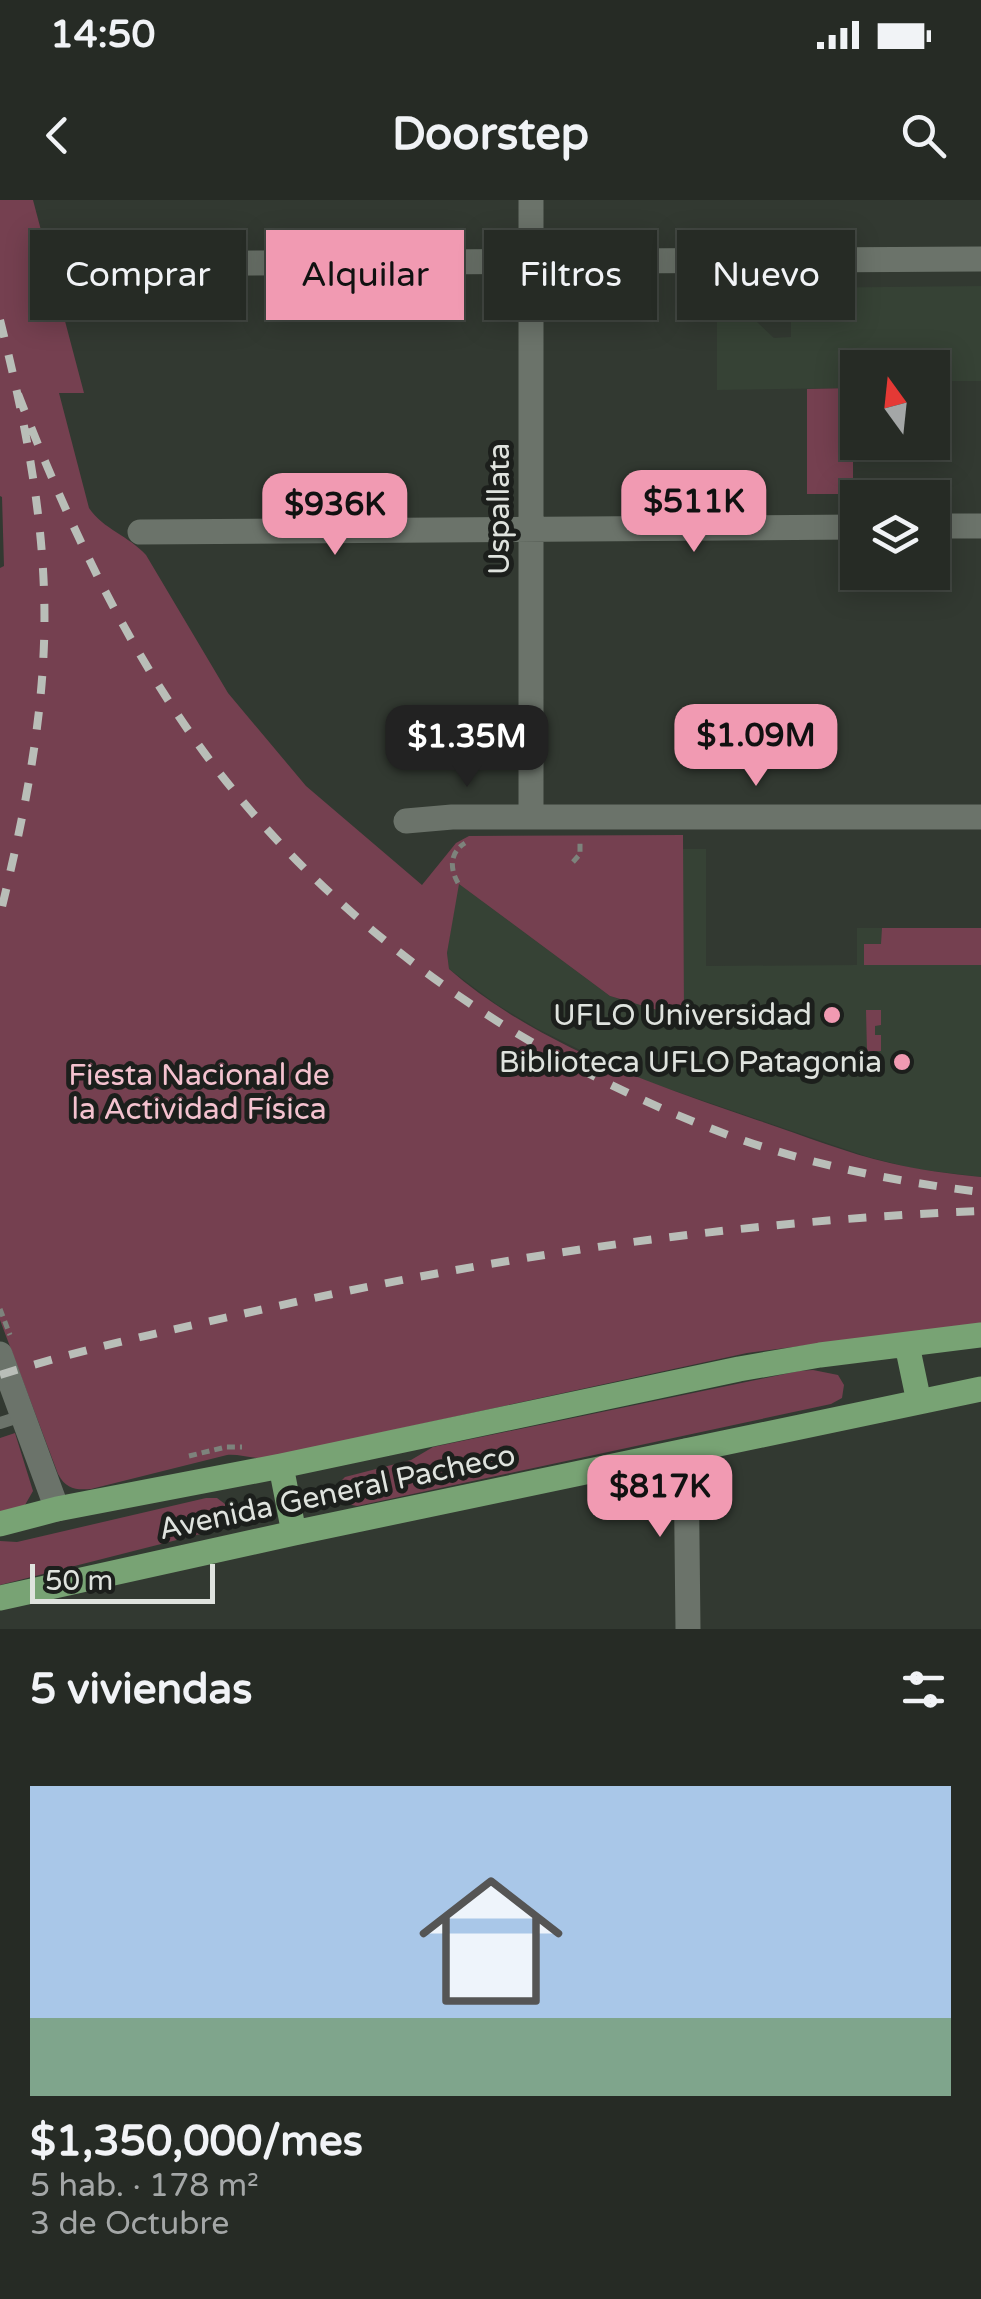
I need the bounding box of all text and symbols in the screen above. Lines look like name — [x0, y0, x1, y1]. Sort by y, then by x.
text: 14:50 — [50, 12, 155, 58]
icon: back — [30, 108, 85, 163]
text: Doorstep — [392, 108, 589, 162]
icon: search — [896, 108, 951, 163]
chip: Comprar — [30, 230, 246, 320]
chip: Alquilar — [266, 230, 464, 320]
chip: Filtros — [484, 230, 657, 320]
chip: Nuevo — [677, 230, 855, 320]
north arrow — [840, 350, 950, 460]
map controls — [840, 350, 950, 590]
street label: Uspallata — [481, 443, 518, 575]
pin: $511K — [624, 470, 764, 555]
pin: $936K — [265, 473, 405, 558]
button: layers — [840, 480, 950, 590]
text: $511K — [643, 483, 745, 521]
text: $936K — [284, 486, 386, 524]
pin: $1.09M — [675, 704, 837, 789]
pin: $1.35M — [386, 705, 548, 790]
text: $1.09M — [696, 717, 816, 755]
text: $1.35M — [407, 718, 527, 756]
place label: UFLO Universidad — [553, 997, 812, 1034]
marker: UFLO Universidad — [821, 1004, 843, 1026]
place label: Biblioteca UFLO Patagonia — [499, 1044, 882, 1081]
marker: Biblioteca UFLO Patagonia — [891, 1051, 913, 1073]
park label: Fiesta Nacional de la Actividad Física — [68, 1057, 330, 1128]
street label: Avenida General Pacheco — [156, 1437, 519, 1548]
pin: $817K — [590, 1455, 730, 1540]
text: $817K — [609, 1468, 711, 1506]
scale bar — [30, 1559, 215, 1604]
text: 50 m — [45, 1564, 113, 1598]
icon: filters — [896, 1662, 951, 1717]
text: 5 viviendas — [30, 1664, 252, 1715]
icon: home — [401, 1851, 581, 2031]
text: $1,350,000/mes — [30, 2116, 363, 2167]
text: 5 hab. · 178 m² — [30, 2167, 259, 2205]
text: 3 de Octubre — [30, 2205, 229, 2243]

